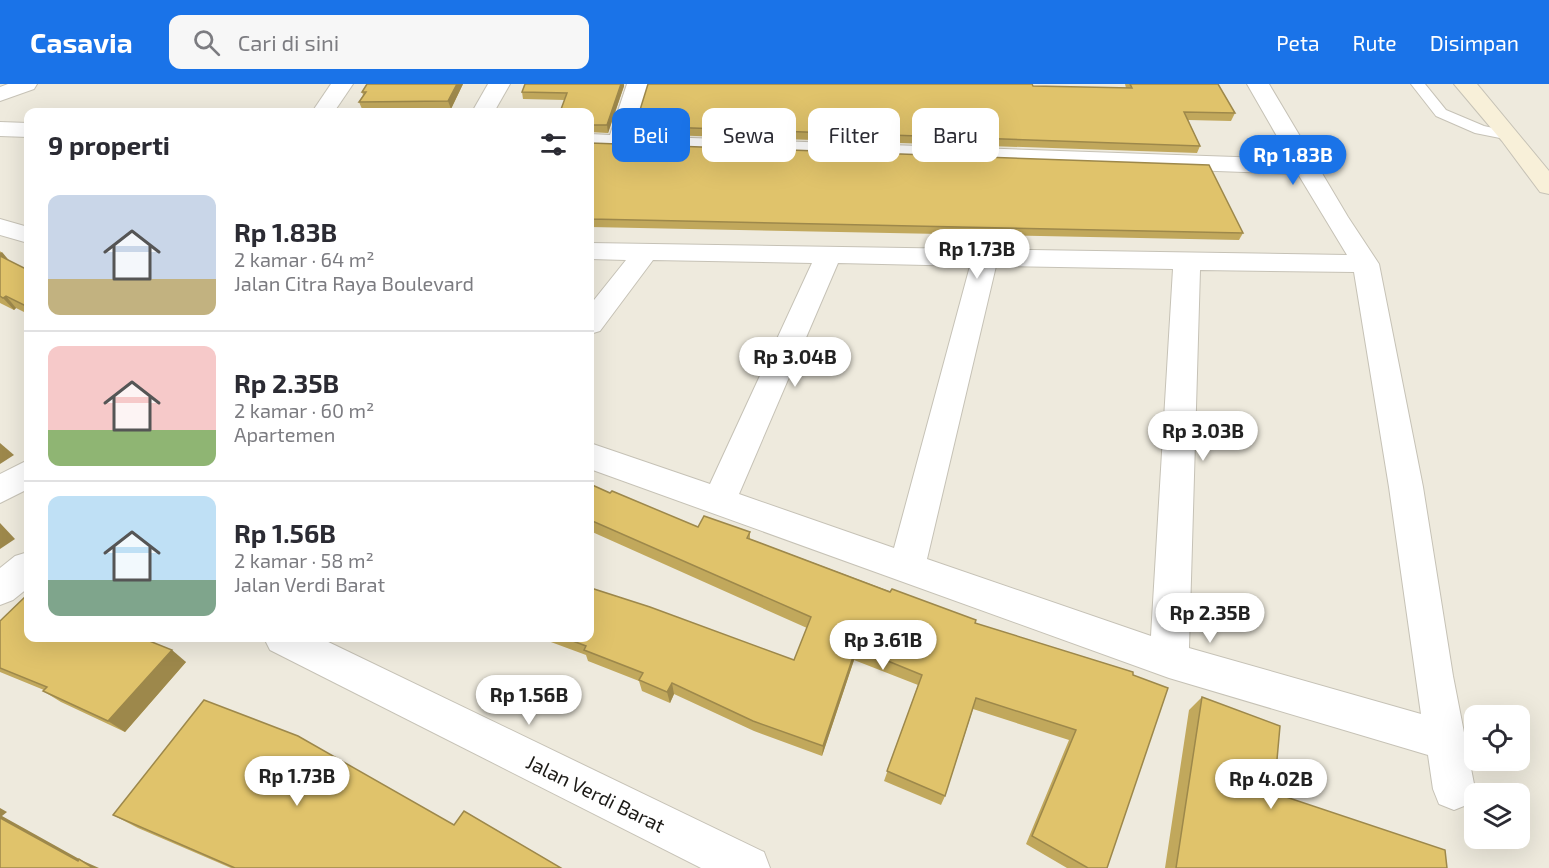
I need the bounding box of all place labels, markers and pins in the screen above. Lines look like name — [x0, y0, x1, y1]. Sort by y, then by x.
pin: Rp 1.83B — [1231, 135, 1355, 186]
pin: Rp 1.73B — [915, 229, 1039, 280]
pin: Rp 3.04B — [733, 337, 857, 388]
pin: Rp 3.03B — [1141, 411, 1265, 462]
pin: Rp 2.35B — [1148, 593, 1272, 644]
pin: Rp 3.61B — [821, 620, 945, 671]
pin: Rp 1.56B — [467, 675, 591, 726]
pin: Rp 1.73B — [235, 756, 359, 807]
pin: Rp 4.02B — [1209, 759, 1333, 810]

